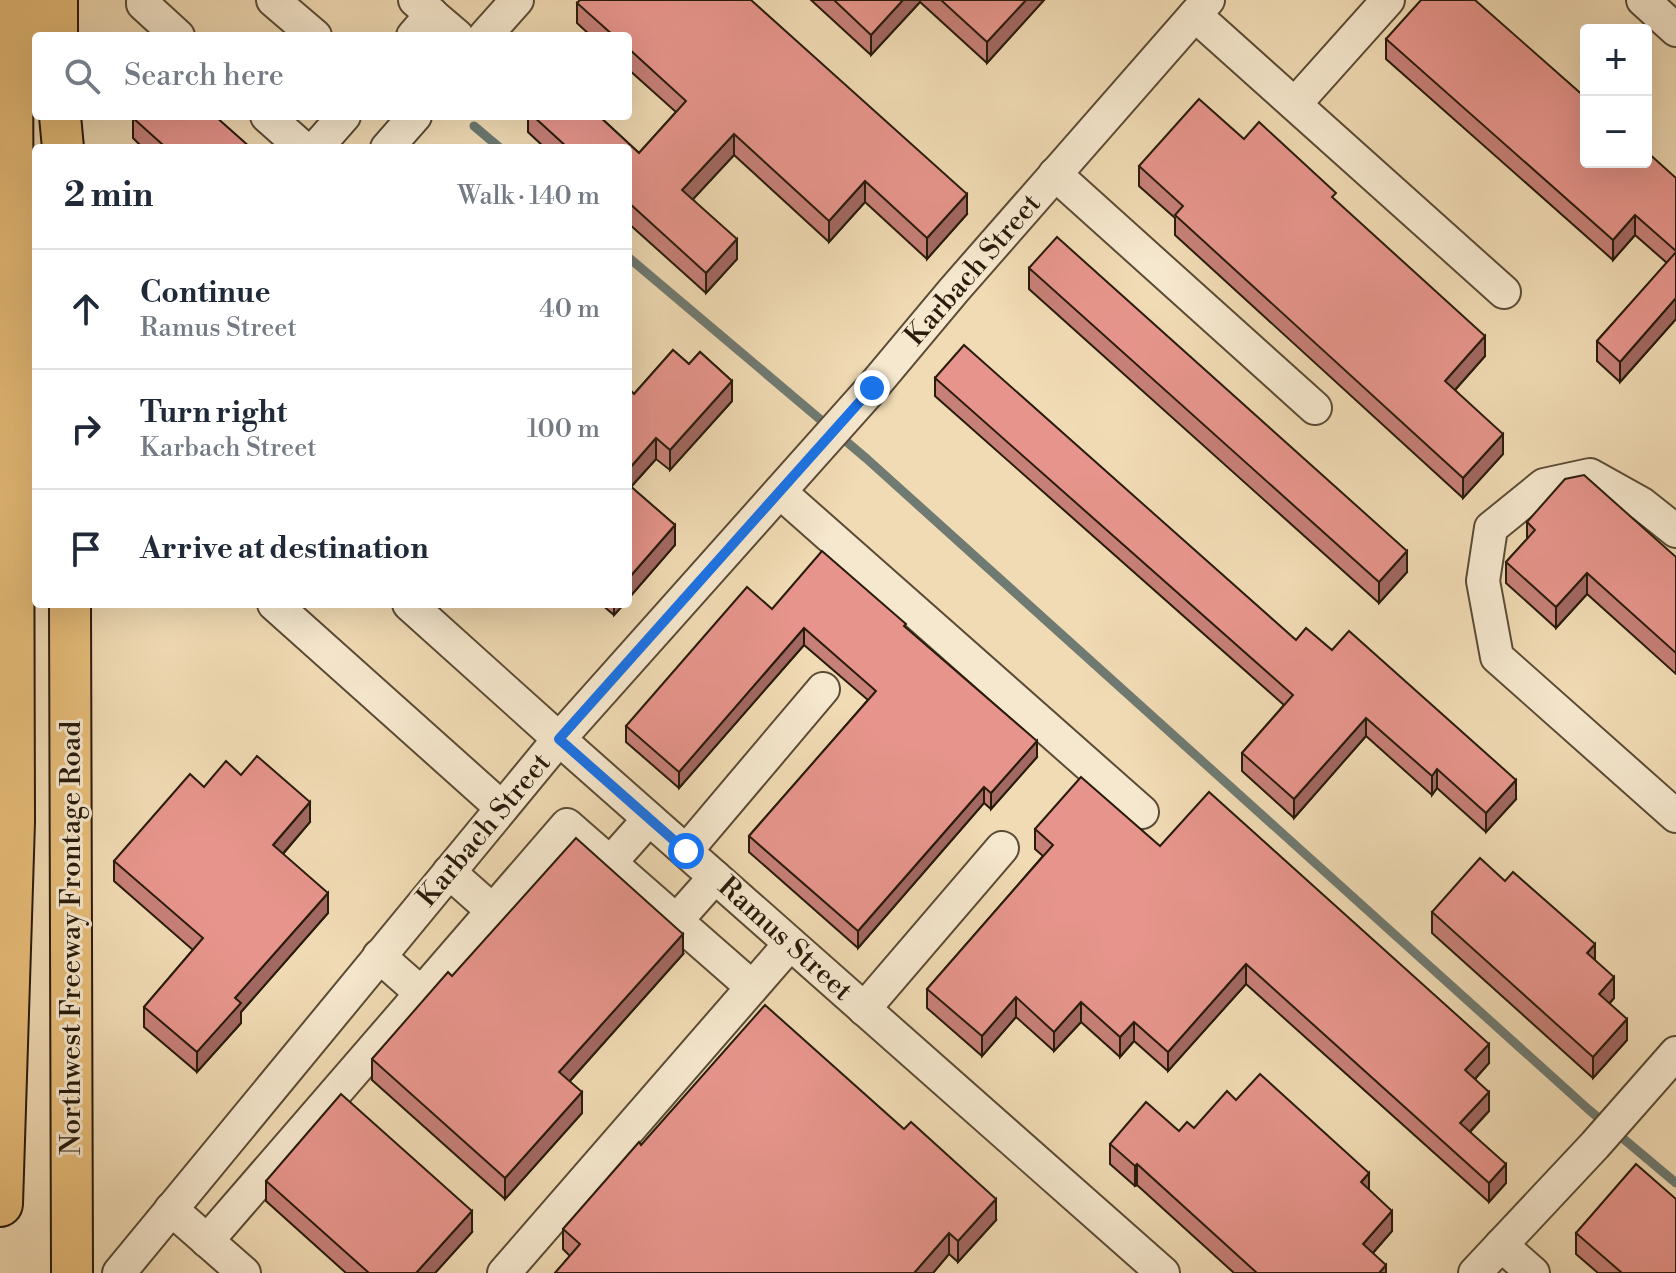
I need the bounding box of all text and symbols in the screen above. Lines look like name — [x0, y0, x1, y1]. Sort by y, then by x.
map controls — [1580, 24, 1652, 168]
button: + — [1580, 24, 1652, 96]
search box — [32, 32, 632, 120]
icon: search — [60, 54, 104, 98]
text: Search here — [124, 57, 284, 95]
button: − — [1580, 96, 1652, 168]
text: 2 min — [64, 175, 153, 217]
text: Walk · 140 m — [458, 180, 600, 212]
street label: Karbach Street — [897, 187, 1049, 353]
text: Continue — [140, 274, 271, 312]
icon: ahead — [64, 287, 108, 331]
text: 40 m — [539, 293, 600, 325]
text: Ramus Street — [140, 312, 297, 344]
route end — [854, 370, 890, 406]
text: Turn right — [140, 394, 287, 432]
icon: right — [64, 407, 108, 451]
text: 100 m — [527, 413, 600, 445]
text: Karbach Street — [140, 432, 317, 464]
icon: arrive — [64, 527, 108, 571]
text: Arrive at destination — [140, 530, 429, 568]
street label: Northwest Freeway Frontage Road — [54, 721, 89, 1155]
street label: Karbach Street — [409, 746, 559, 914]
route start — [668, 833, 704, 869]
street label: Ramus Street — [711, 870, 859, 1009]

